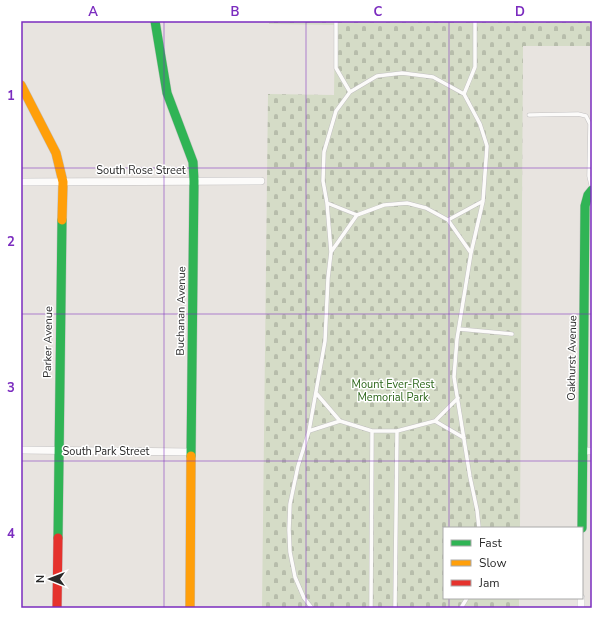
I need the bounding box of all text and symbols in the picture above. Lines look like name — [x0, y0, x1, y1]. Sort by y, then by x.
text: A — [88, 3, 98, 21]
text: B — [231, 3, 240, 21]
text: C — [374, 3, 383, 21]
text: D — [515, 3, 525, 21]
text: 1 — [7, 87, 15, 105]
street label: South Rose Street — [96, 163, 186, 178]
text: 2 — [7, 233, 15, 251]
street label: Buchanan Avenue — [173, 266, 189, 356]
street label: Parker Avenue — [40, 306, 56, 378]
street label: Oakhurst Avenue — [564, 315, 580, 401]
park label: Mount Ever-Rest Memorial Park — [352, 377, 435, 405]
text: 3 — [7, 379, 15, 397]
street label: South Park Street — [63, 444, 150, 459]
text: 4 — [7, 525, 15, 543]
legend — [443, 527, 583, 599]
text: Fast — [479, 535, 502, 551]
text: Slow — [479, 555, 507, 571]
north arrow — [30, 559, 70, 599]
text: N — [33, 575, 48, 583]
text: Jam — [478, 575, 500, 591]

